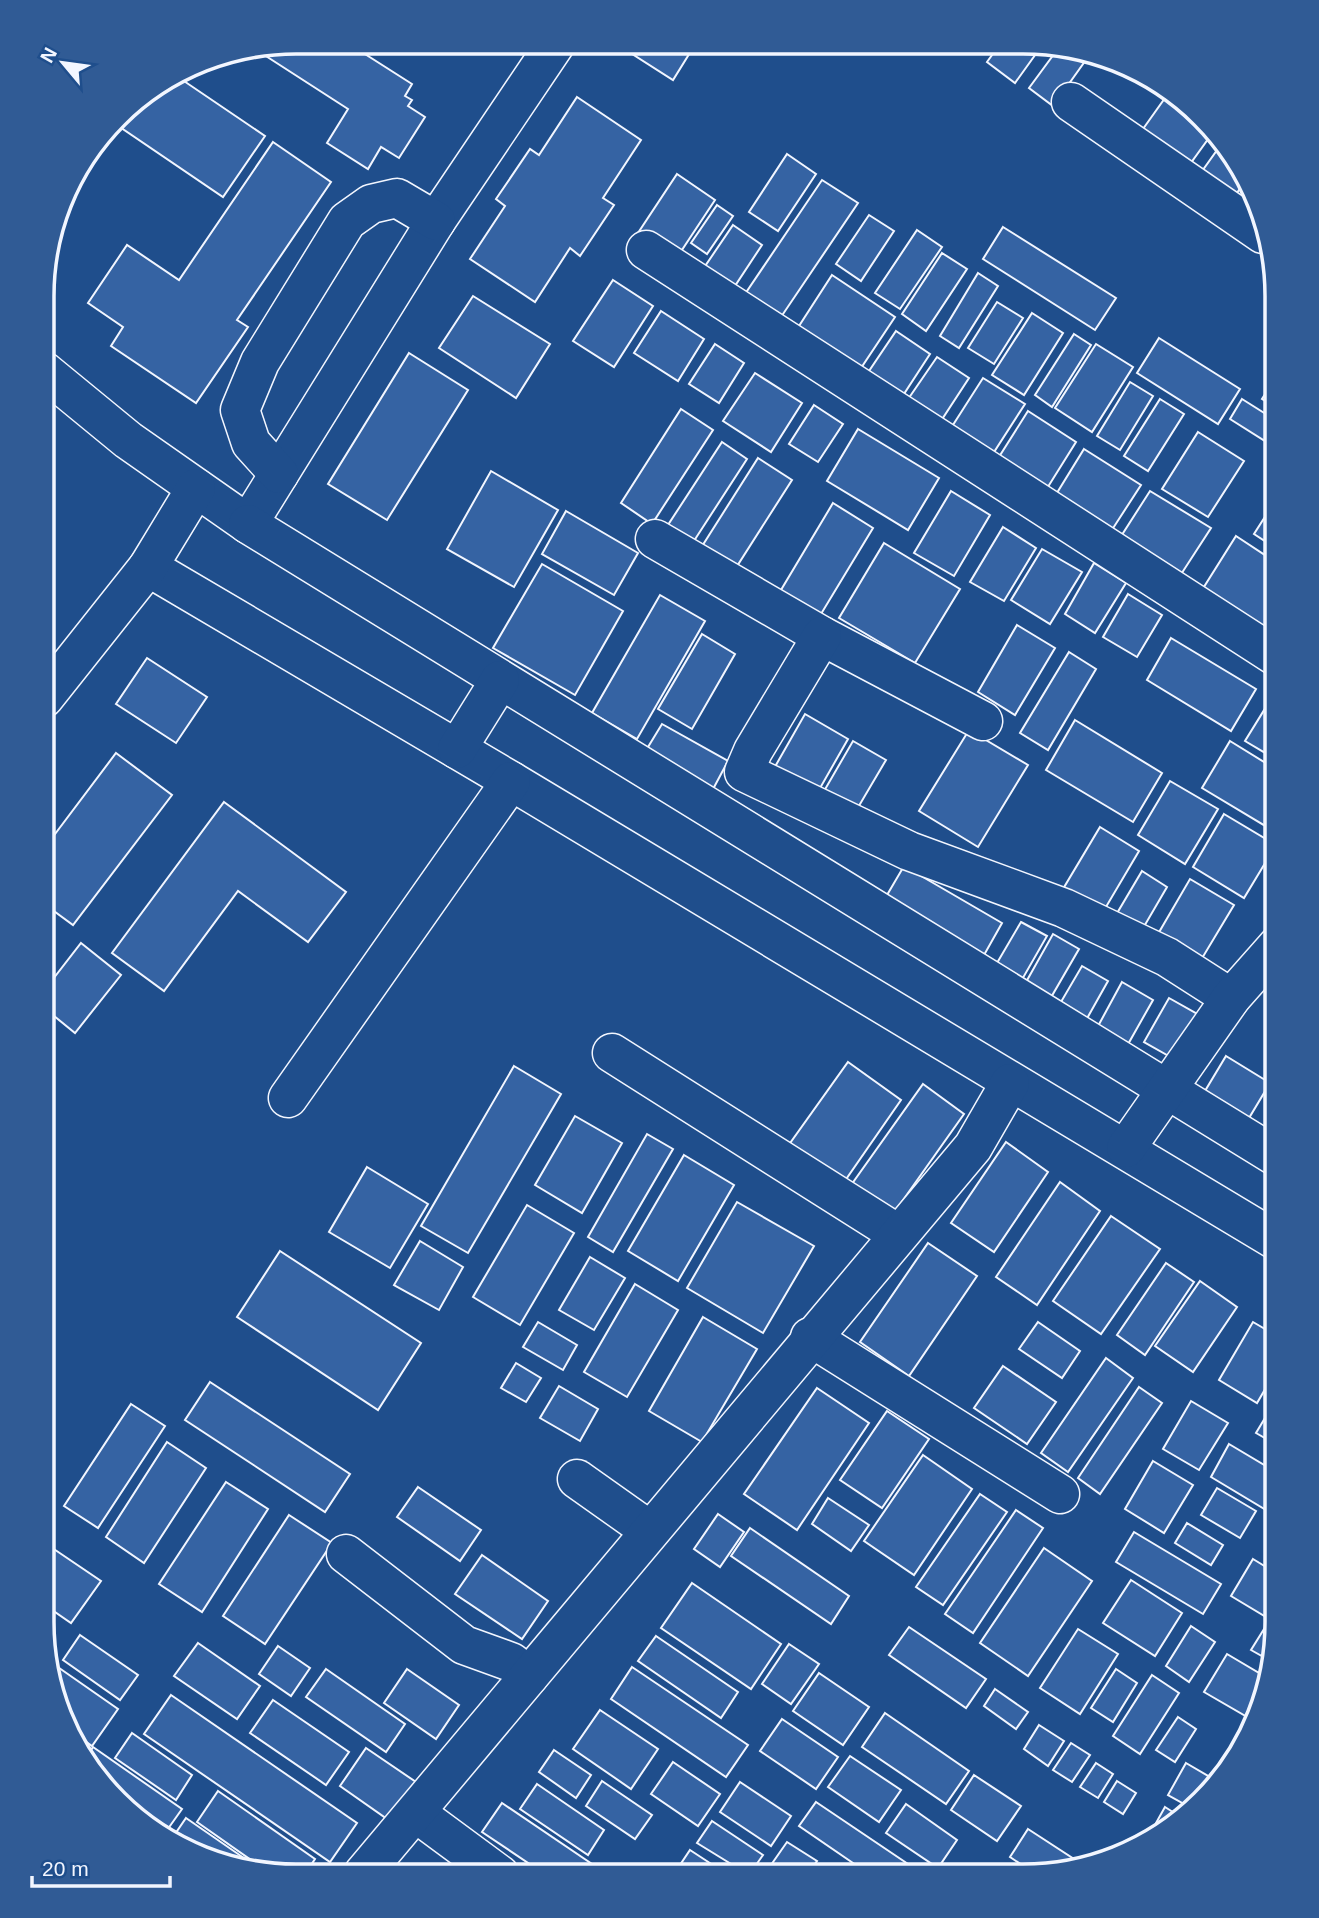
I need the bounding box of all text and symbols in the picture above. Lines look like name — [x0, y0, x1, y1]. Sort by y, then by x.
north arrow — [28, 28, 98, 98]
text: N — [36, 44, 61, 66]
scale bar — [32, 1844, 170, 1888]
text: 20 m — [42, 1857, 89, 1880]

